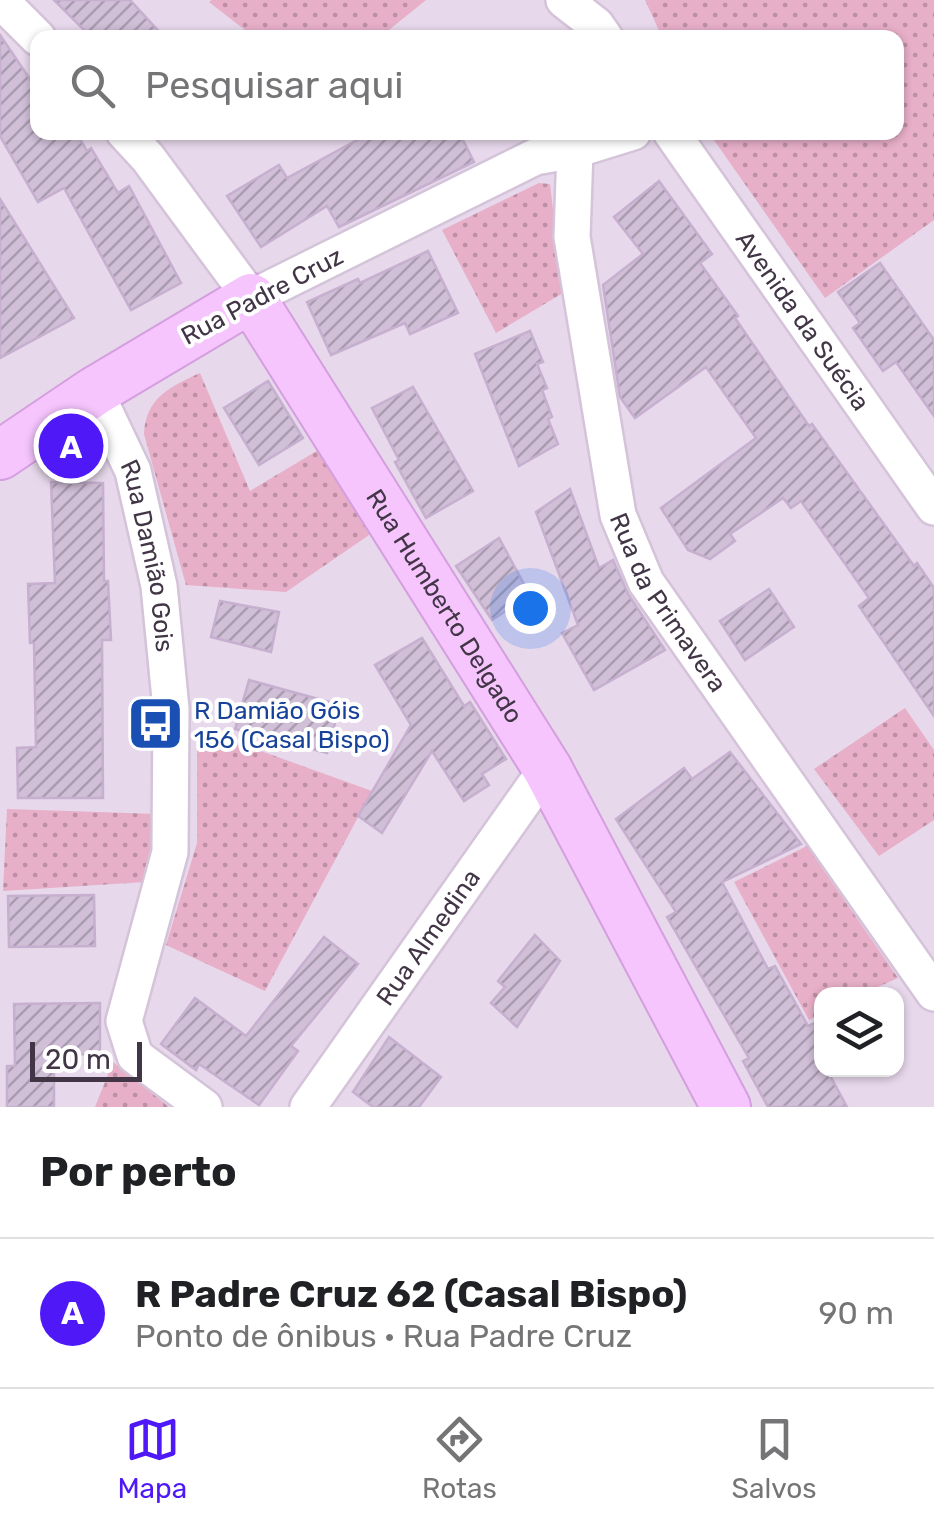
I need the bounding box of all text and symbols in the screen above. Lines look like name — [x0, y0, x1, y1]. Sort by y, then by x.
search box — [30, 30, 904, 140]
icon: search — [65, 58, 120, 113]
text: Pesquisar aqui — [145, 62, 403, 108]
street label: Avenida da Suécia — [730, 225, 876, 416]
street label: Rua Padre Cruz — [176, 241, 348, 351]
pin: A — [38, 408, 104, 484]
street label: Rua Damião Gois — [115, 455, 180, 653]
street label: Rua Humberto Delgado — [361, 484, 529, 728]
street label: Rua da Primavera — [604, 509, 733, 697]
your location — [505, 583, 556, 634]
bus stop icon: R Damião Góis 156 (Casal Bispo) — [125, 694, 185, 754]
place label: R Damião Góis 156 (Casal Bispo) — [194, 696, 390, 754]
street label: Rua Almedina — [370, 863, 486, 1011]
map controls — [814, 987, 904, 1077]
button: layers — [814, 987, 904, 1077]
scale bar — [30, 1037, 142, 1082]
text: 20 m — [45, 1043, 111, 1076]
text: Por perto — [40, 1147, 237, 1197]
text: R Padre Cruz 62 (Casal Bispo) — [135, 1271, 687, 1317]
text: A — [61, 1294, 84, 1332]
text: 90 m — [818, 1294, 894, 1332]
text: Ponto de ônibus · Rua Padre Cruz — [135, 1317, 632, 1355]
tab: Mapa — [117, 1412, 187, 1505]
tab: Rotas — [422, 1412, 497, 1505]
tab: Salvos — [732, 1412, 817, 1505]

